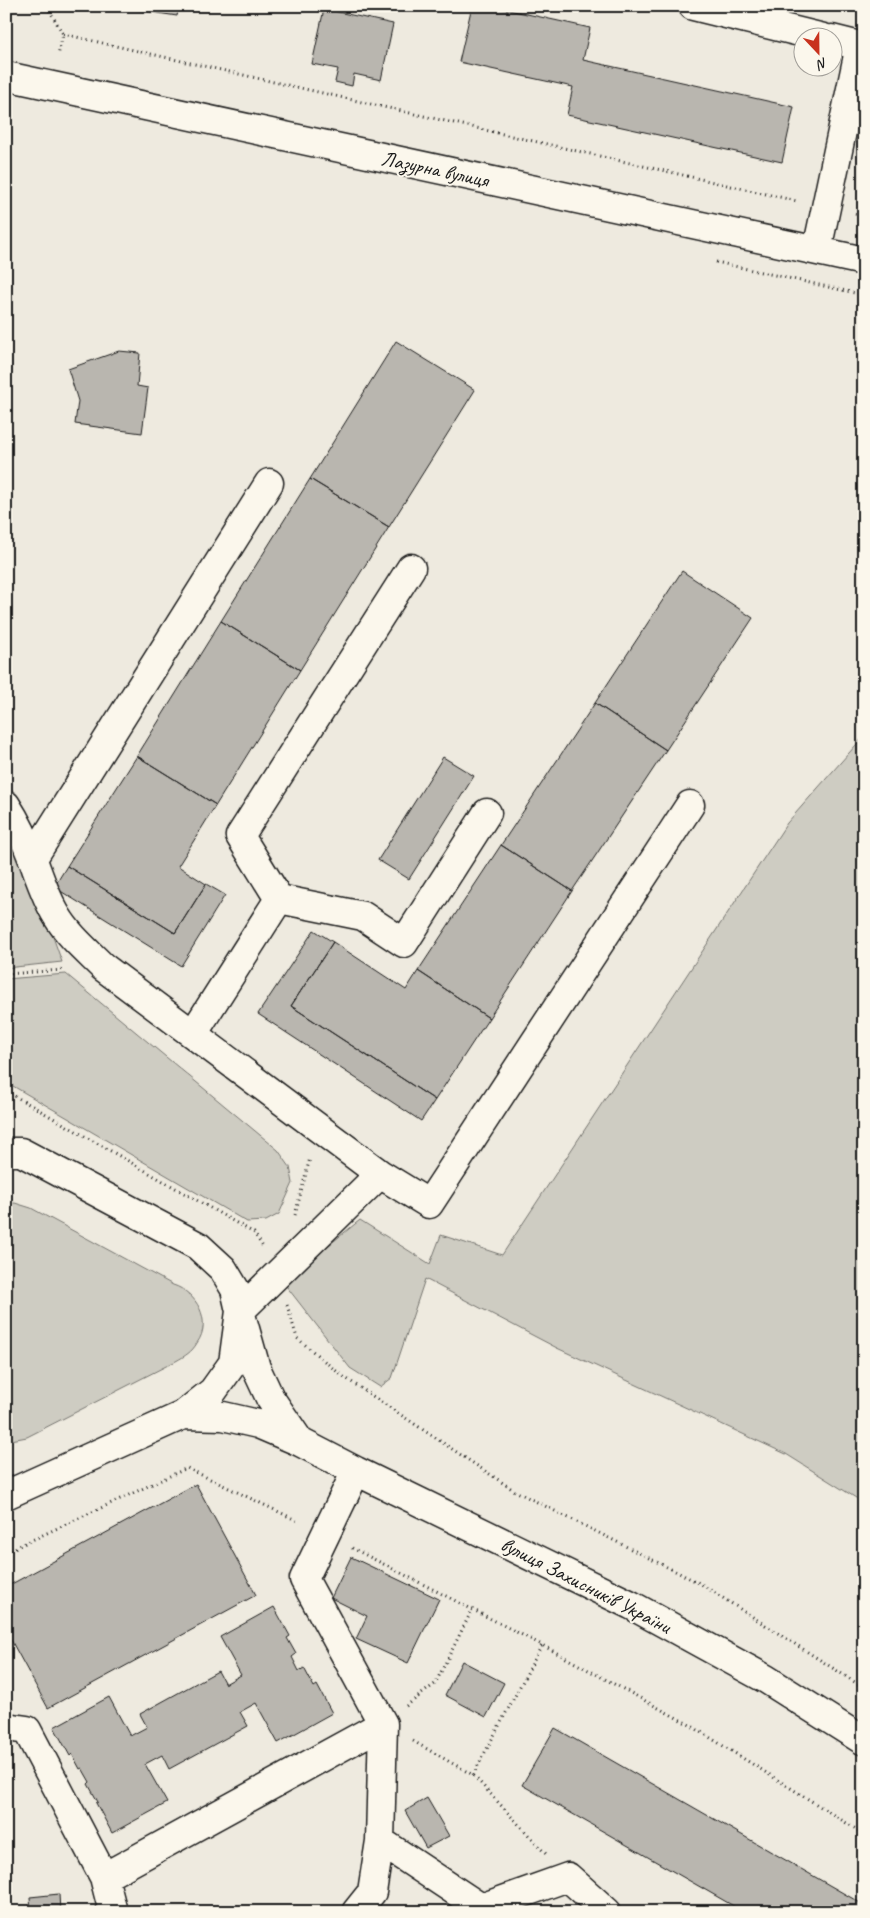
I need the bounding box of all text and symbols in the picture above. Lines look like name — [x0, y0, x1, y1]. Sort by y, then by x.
north arrow — [792, 28, 842, 78]
text: N — [813, 54, 830, 74]
street label: Лазурна вулиця — [379, 145, 493, 194]
street label: вулиця Захисників України — [497, 1531, 677, 1640]

